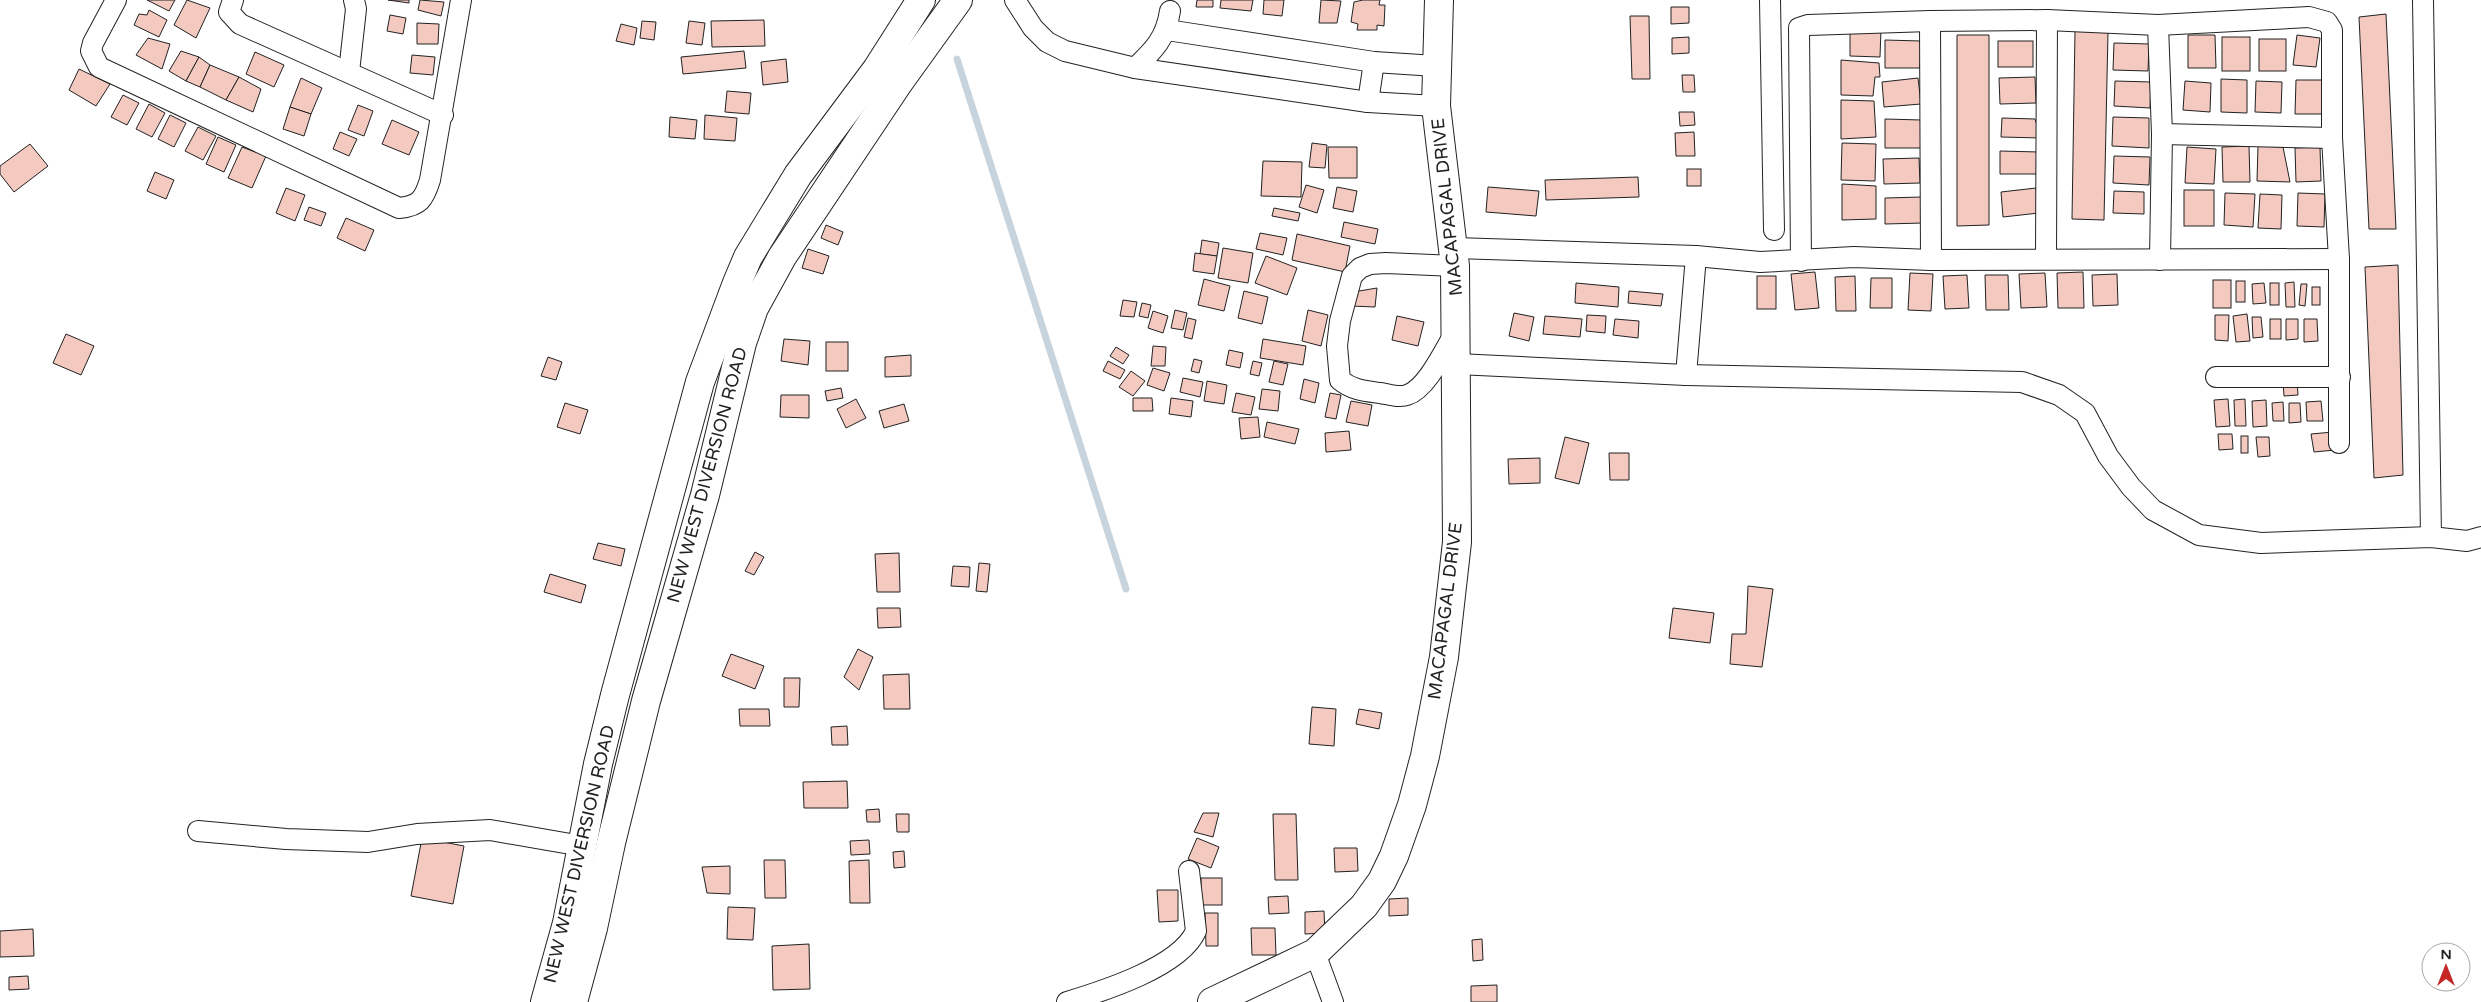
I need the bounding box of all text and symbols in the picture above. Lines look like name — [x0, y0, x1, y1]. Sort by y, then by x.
street label: MACAPAGAL DRIVE — [1427, 117, 1467, 297]
street label: NEW WEST DIVERSION ROAD — [662, 345, 752, 605]
street label: MACAPAGAL DRIVE — [1423, 521, 1467, 701]
street label: NEW WEST DIVERSION ROAD — [539, 723, 619, 985]
north arrow — [2421, 942, 2471, 992]
text: N — [2440, 946, 2452, 963]

